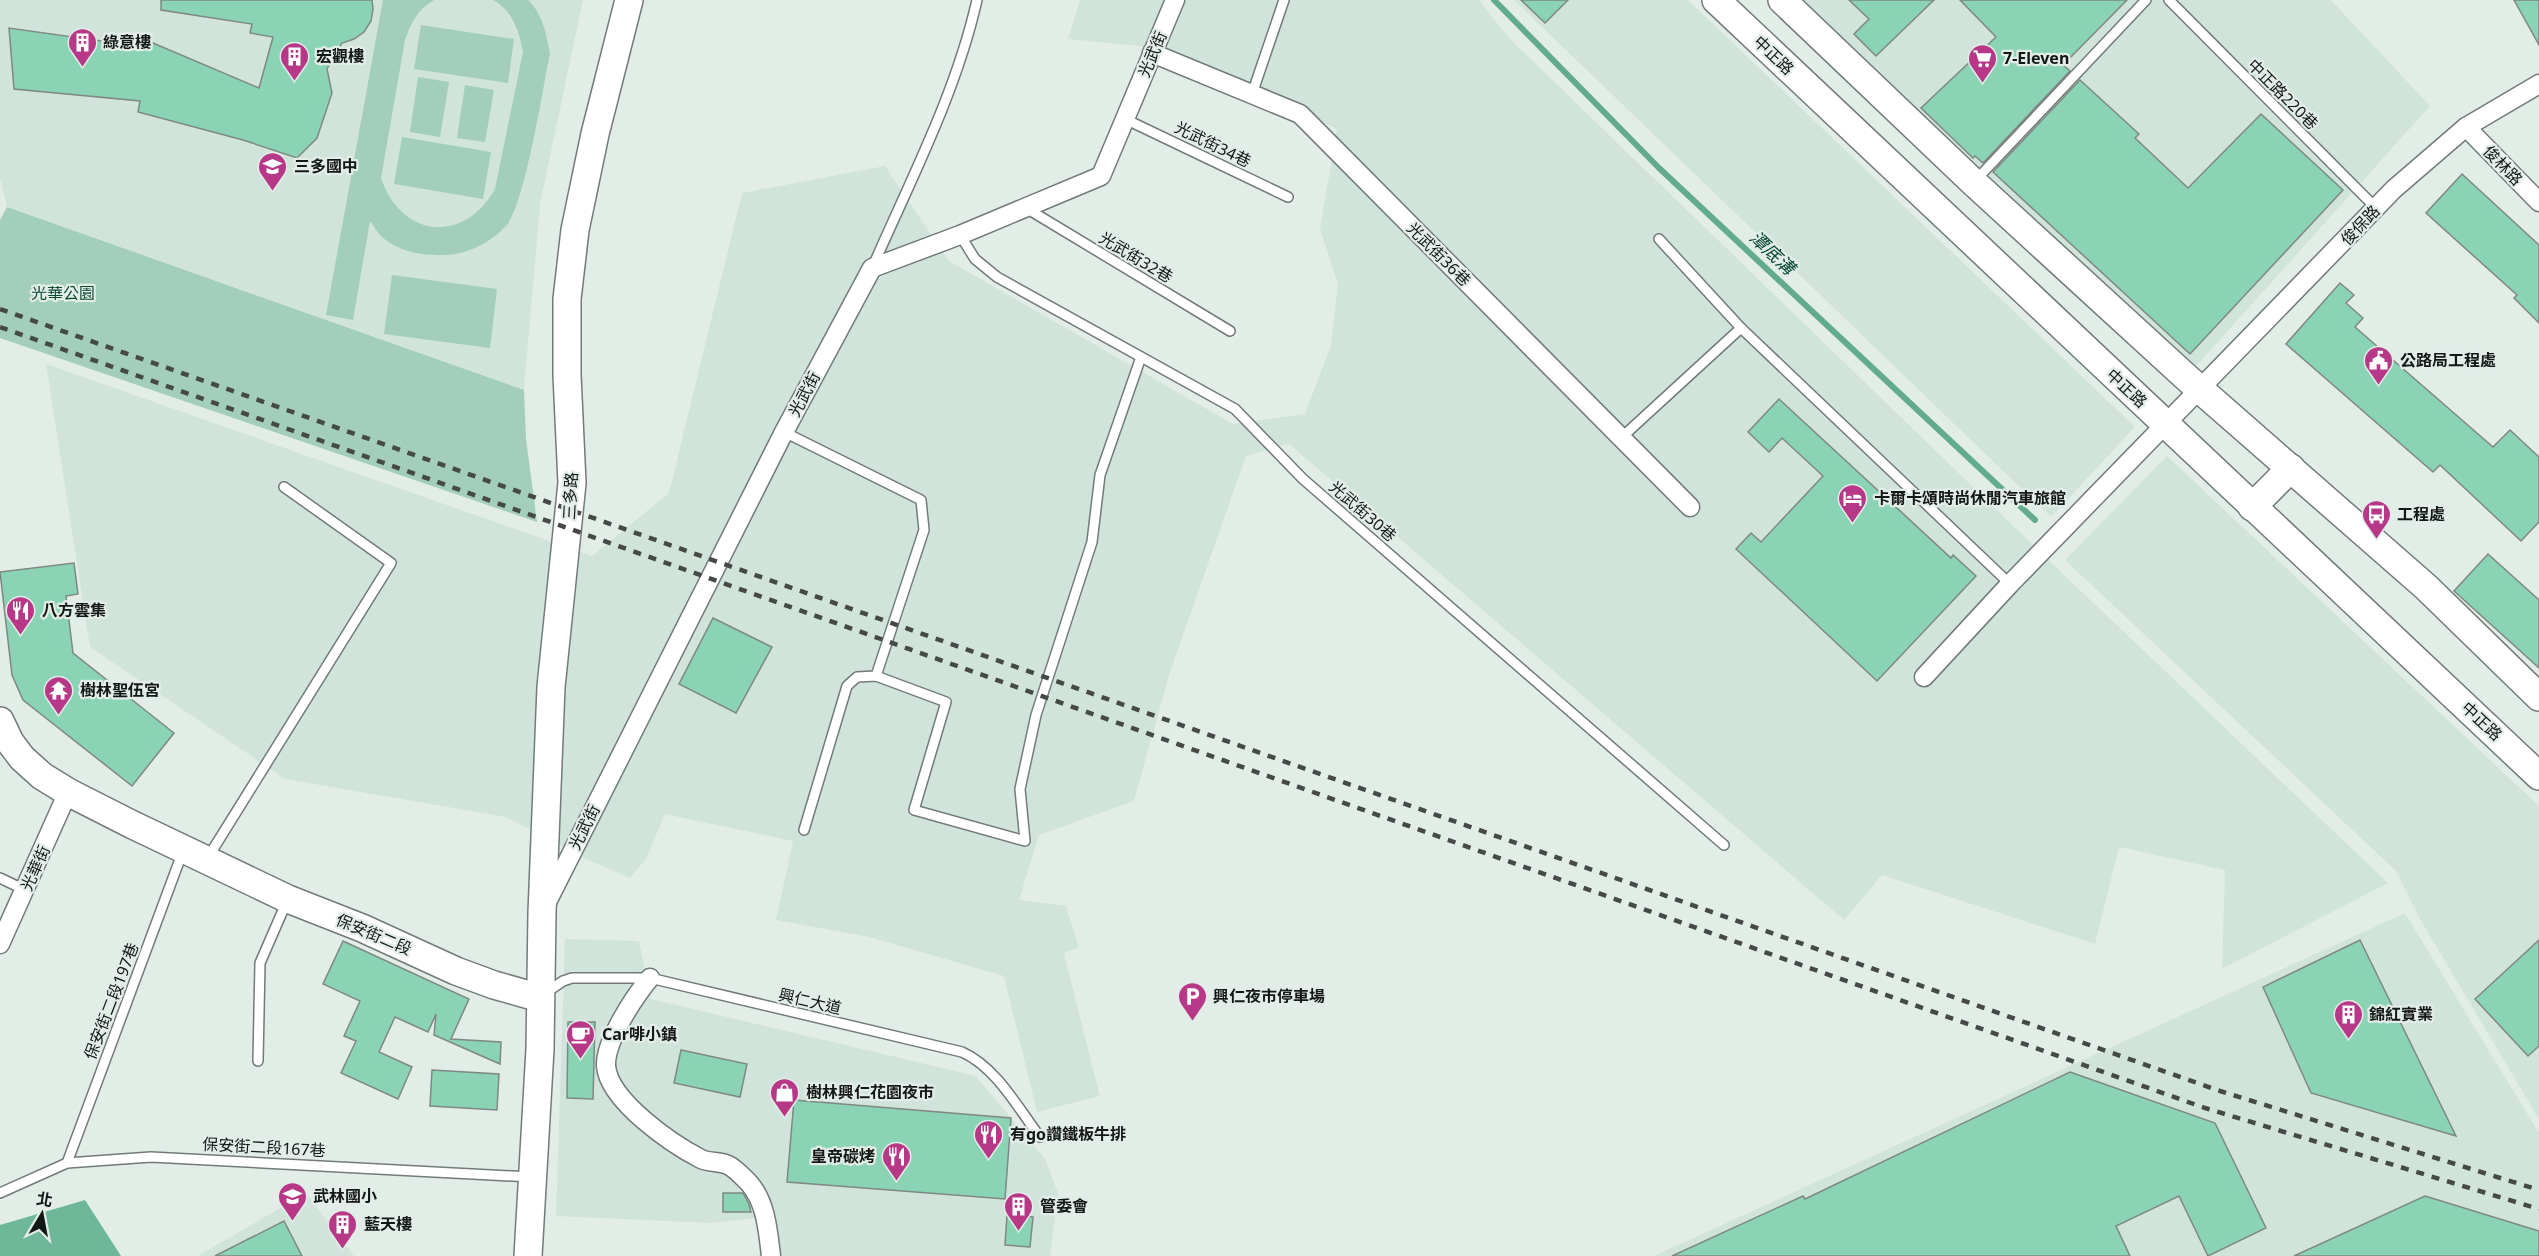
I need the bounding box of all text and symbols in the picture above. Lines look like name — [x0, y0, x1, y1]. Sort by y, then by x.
building icon: 綠意樓 — [66, 26, 98, 68]
street label: 光武街 — [1132, 28, 1172, 80]
street label: 中正路 — [1749, 30, 1799, 80]
place label: 綠意樓 — [103, 31, 151, 53]
building icon: 宏觀樓 — [279, 40, 311, 82]
supermarket icon: 7-Eleven — [1966, 42, 1998, 84]
place label: 宏觀樓 — [316, 45, 364, 67]
place label: 7-Eleven — [2003, 47, 2069, 69]
street label: 中正路220巷 — [2243, 54, 2323, 134]
street label: 光武街34巷 — [1171, 116, 1255, 172]
street label: 俊林路 — [2478, 140, 2528, 190]
school or university icon: 三多國中 — [257, 150, 289, 192]
place label: 三多國中 — [294, 155, 358, 177]
street label: 俊保路 — [2335, 200, 2385, 250]
street label: 光武街36巷 — [1402, 217, 1476, 291]
water label: 潭底溝 — [1745, 225, 1803, 282]
street label: 光武街32巷 — [1095, 226, 1177, 288]
park label: 光華公園 — [31, 282, 95, 304]
public building icon: 公路局工程處 — [2363, 344, 2395, 386]
place label: 公路局工程處 — [2400, 349, 2496, 371]
street label: 中正路 — [2102, 364, 2152, 412]
street label: 光武街 — [783, 368, 825, 420]
street label: 三多路 — [558, 471, 582, 521]
street label: 光武街30巷 — [1325, 476, 1401, 546]
hotel icon: 卡爾卡頌時尚休閒汽車旅館 — [1837, 482, 1869, 524]
place label: 卡爾卡頌時尚休閒汽車旅館 — [1874, 487, 2066, 509]
bus stop icon: 工程處 — [2360, 498, 2392, 540]
place label: 工程處 — [2397, 503, 2445, 525]
restaurant icon: 八方雲集 — [5, 594, 37, 636]
place label: 八方雲集 — [42, 599, 106, 621]
temple icon: 樹林聖伍宮 — [43, 674, 75, 716]
place label: 樹林聖伍宮 — [80, 679, 160, 701]
street label: 中正路 — [2457, 697, 2507, 745]
street label: 光武街 — [563, 801, 605, 853]
street label: 光華街 — [15, 842, 55, 894]
street label: 保安街二段 — [333, 908, 415, 960]
street label: 保安街二段197巷 — [79, 939, 143, 1063]
parking icon: 興仁夜市停車場 — [1176, 980, 1208, 1022]
street label: 興仁大道 — [776, 983, 844, 1019]
place label: 興仁夜市停車場 — [1213, 985, 1325, 1007]
building icon: 錦紅實業 — [2332, 998, 2364, 1040]
place label: 錦紅實業 — [2369, 1003, 2433, 1025]
cafe icon: Car啡小鎮 — [565, 1018, 597, 1060]
place label: Car啡小鎮 — [602, 1023, 677, 1045]
shop icon: 樹林興仁花園夜市 — [769, 1076, 801, 1118]
place label: 樹林興仁花園夜市 — [806, 1081, 934, 1103]
restaurant icon: 有go讚鐵板牛排 — [973, 1118, 1005, 1160]
place label: 有go讚鐵板牛排 — [1010, 1123, 1126, 1145]
street label: 保安街二段167巷 — [202, 1133, 326, 1161]
restaurant icon: 皇帝碳烤 — [880, 1140, 912, 1182]
place label: 皇帝碳烤 — [811, 1145, 875, 1167]
school or university icon: 武林國小 — [276, 1180, 308, 1222]
north arrow — [12, 1184, 72, 1244]
place label: 武林國小 — [313, 1185, 377, 1207]
text: 北 — [35, 1187, 54, 1211]
building icon: 管委會 — [1003, 1190, 1035, 1232]
place label: 管委會 — [1040, 1195, 1088, 1217]
building icon: 藍天樓 — [327, 1208, 359, 1250]
place label: 藍天樓 — [364, 1213, 412, 1235]

